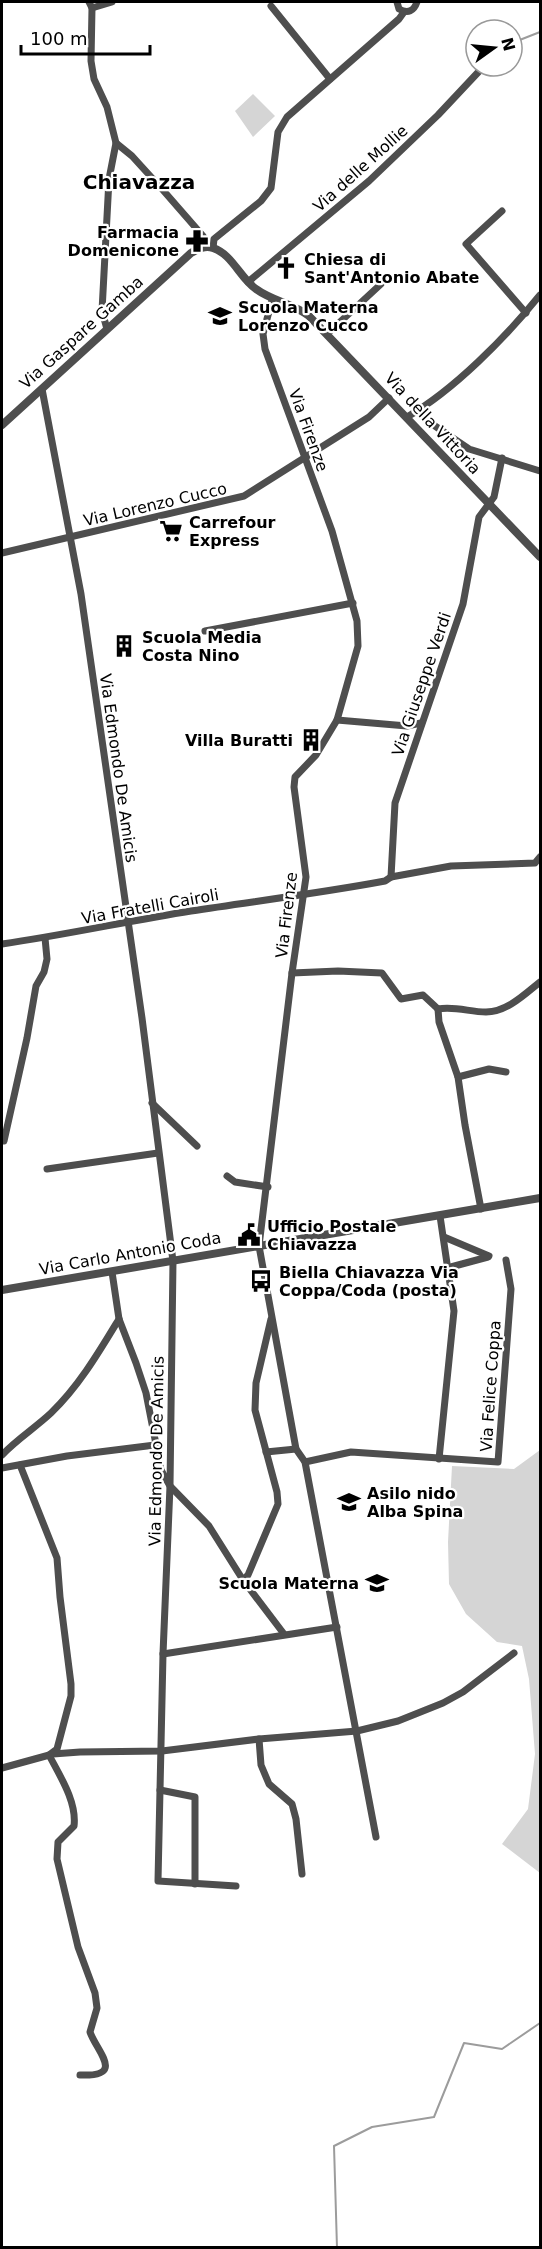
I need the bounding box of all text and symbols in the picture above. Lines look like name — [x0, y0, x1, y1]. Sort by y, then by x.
scale bar — [21, 18, 150, 56]
north arrow — [464, 18, 524, 78]
text: 100 m — [30, 28, 88, 49]
text: N — [497, 35, 519, 53]
street label: Via delle Mollie — [309, 121, 411, 216]
district label: Chiavazza — [83, 170, 195, 194]
place label: Farmacia Domenicone — [68, 223, 179, 260]
pharmacy icon: Farmacia Domenicone — [184, 228, 210, 254]
place label: Chiesa di Sant'Antonio Abate — [304, 250, 479, 287]
church icon: Chiesa di Sant'Antonio Abate — [273, 255, 299, 281]
street label: Via Gaspare Gamba — [16, 272, 147, 393]
place label: Scuola Materna Lorenzo Cucco — [238, 298, 379, 335]
school or university icon: Scuola Materna Lorenzo Cucco — [207, 303, 233, 329]
street label: Via della Vittoria — [381, 369, 485, 478]
street label: Via Firenze — [285, 386, 332, 474]
street label: Via Lorenzo Cucco — [82, 479, 229, 530]
place label: Carrefour Express — [189, 513, 276, 550]
supermarket icon: Carrefour Express — [158, 518, 184, 544]
street label: Via Giuseppe Verdi — [388, 610, 455, 759]
place label: Scuola Media Costa Nino — [142, 628, 262, 665]
building icon: Scuola Media Costa Nino — [111, 633, 137, 659]
street label: Via Edmondo De Amicis — [96, 672, 141, 864]
building icon: Villa Buratti — [298, 727, 324, 753]
place label: Villa Buratti — [185, 731, 293, 750]
street label: Via Firenze — [272, 871, 301, 959]
street label: Via Fratelli Cairoli — [80, 885, 220, 928]
place label: Ufficio Postale Chiavazza — [267, 1217, 397, 1254]
public building icon: Ufficio Postale Chiavazza — [236, 1222, 262, 1248]
street label: Via Carlo Antonio Coda — [38, 1228, 223, 1279]
place label: Biella Chiavazza Via Coppa/Coda (posta) — [279, 1263, 459, 1300]
bus stop icon: Biella Chiavazza Via Coppa/Coda (posta) — [248, 1268, 274, 1294]
street label: Via Felice Coppa — [476, 1320, 505, 1452]
street label: Via Edmondo De Amicis — [145, 1356, 168, 1546]
place label: Asilo nido Alba Spina — [367, 1484, 463, 1521]
school or university icon: Asilo nido Alba Spina — [336, 1489, 362, 1515]
school or university icon: Scuola Materna — [364, 1570, 390, 1596]
place label: Scuola Materna — [218, 1574, 359, 1593]

